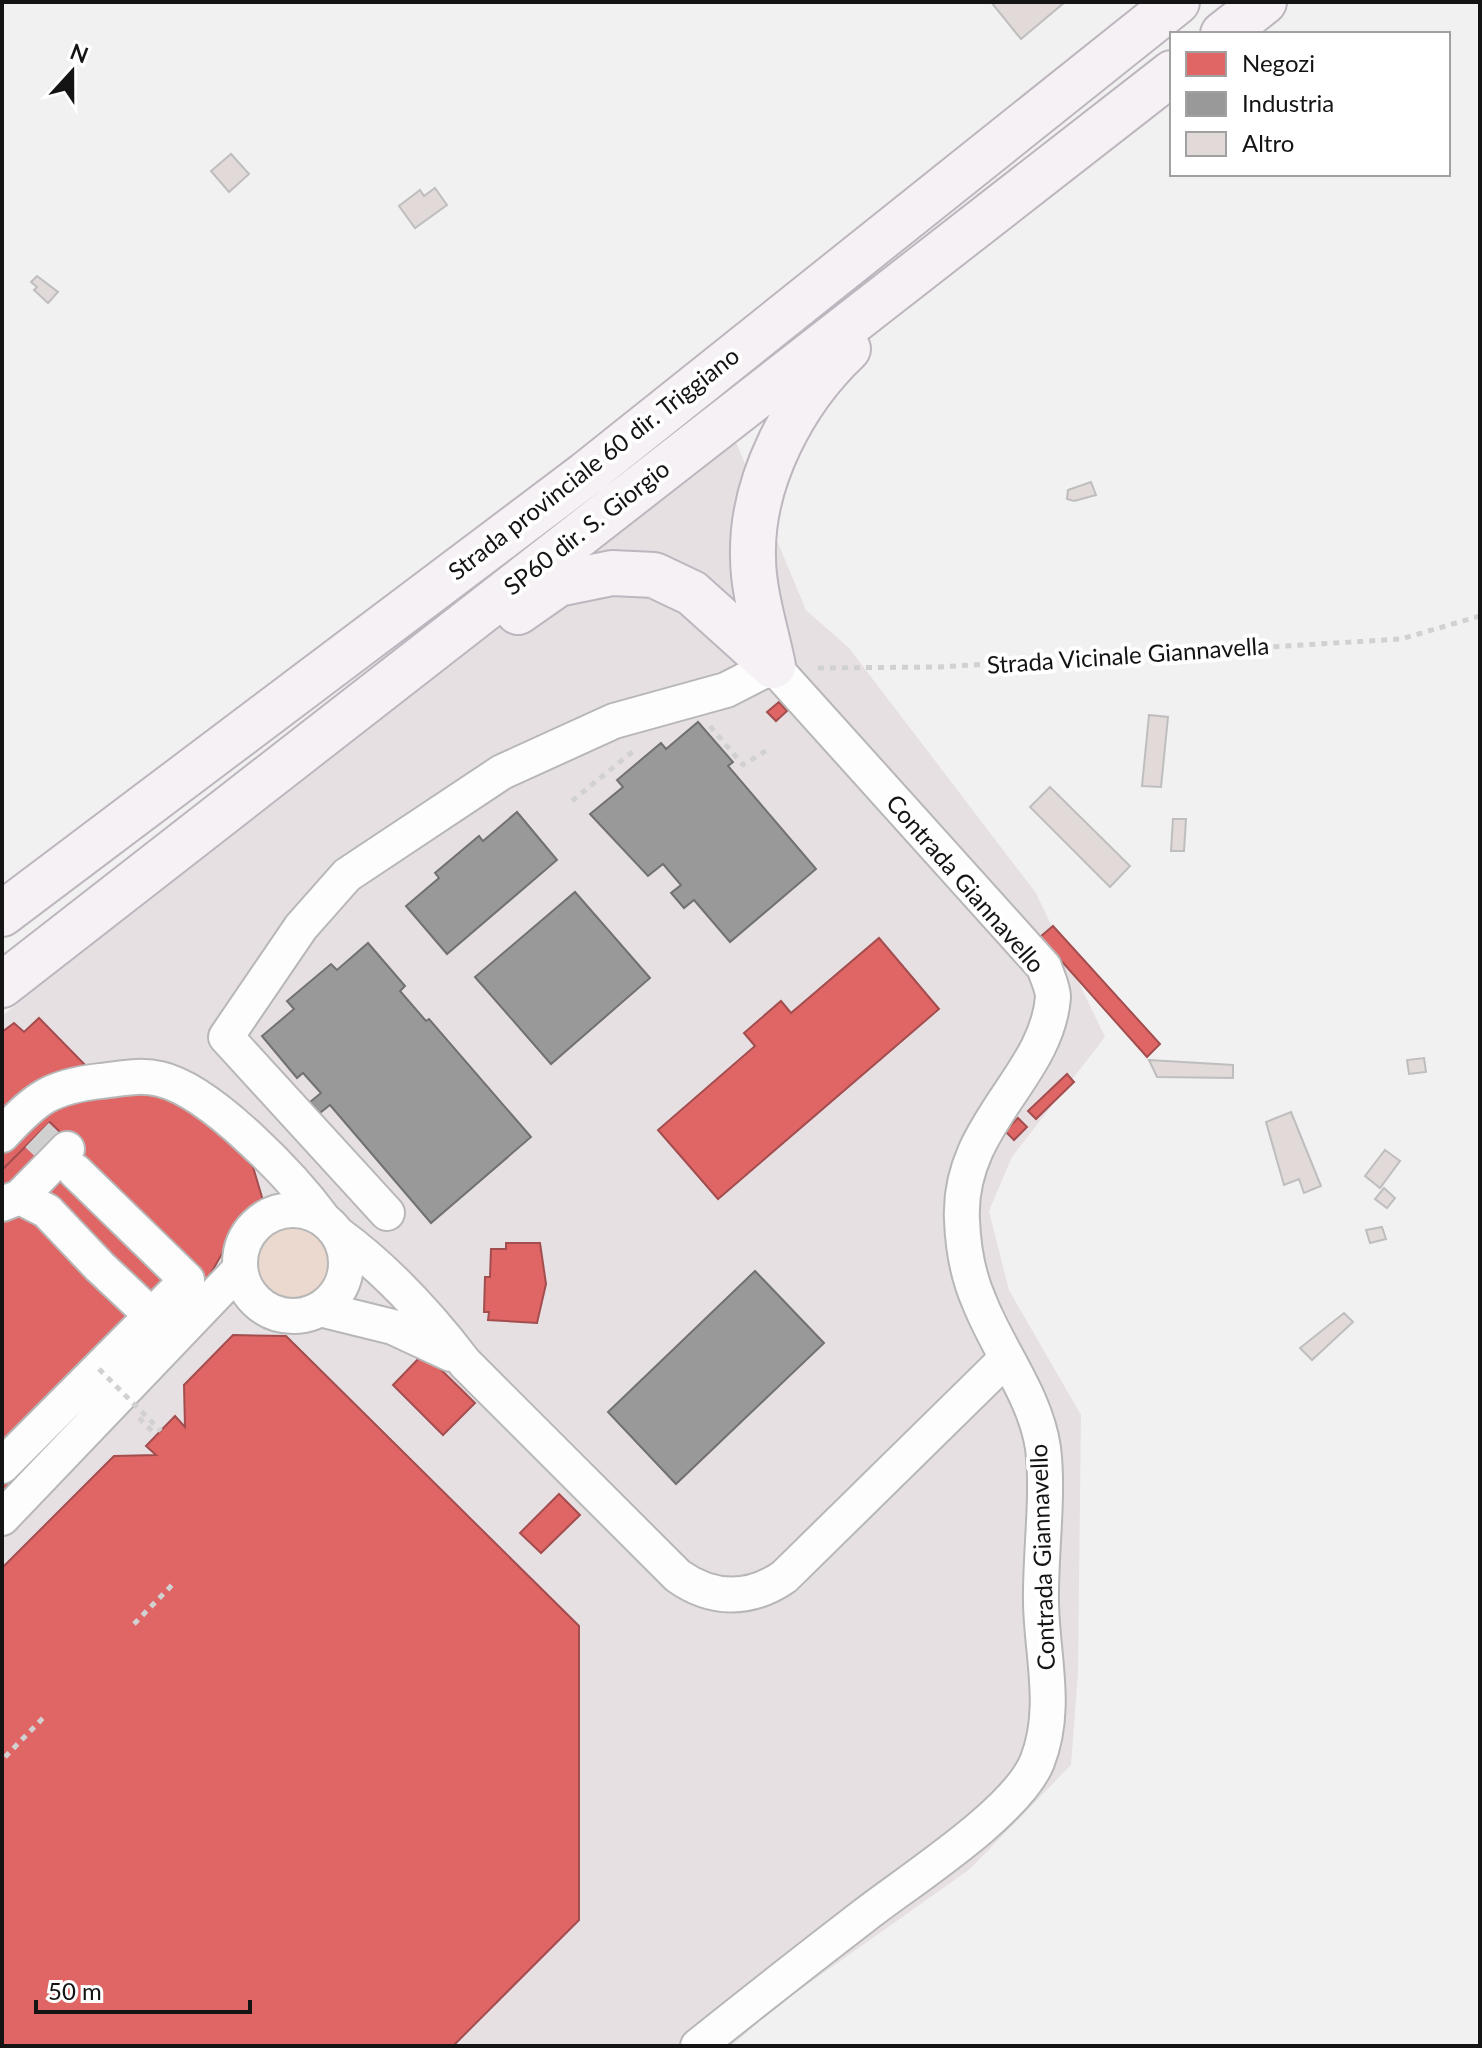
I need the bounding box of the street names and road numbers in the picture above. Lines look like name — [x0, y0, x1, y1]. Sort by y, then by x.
street label: Strada provinciale 60 dir. Triggiano — [442, 340, 744, 585]
street label: SP60 dir. S. Giorgio — [497, 453, 675, 600]
street label: Strada Vicinale Giannavella — [986, 630, 1270, 679]
street label: Contrada Giannavello — [881, 788, 1051, 978]
street label: Contrada Giannavello — [1023, 1443, 1060, 1671]

